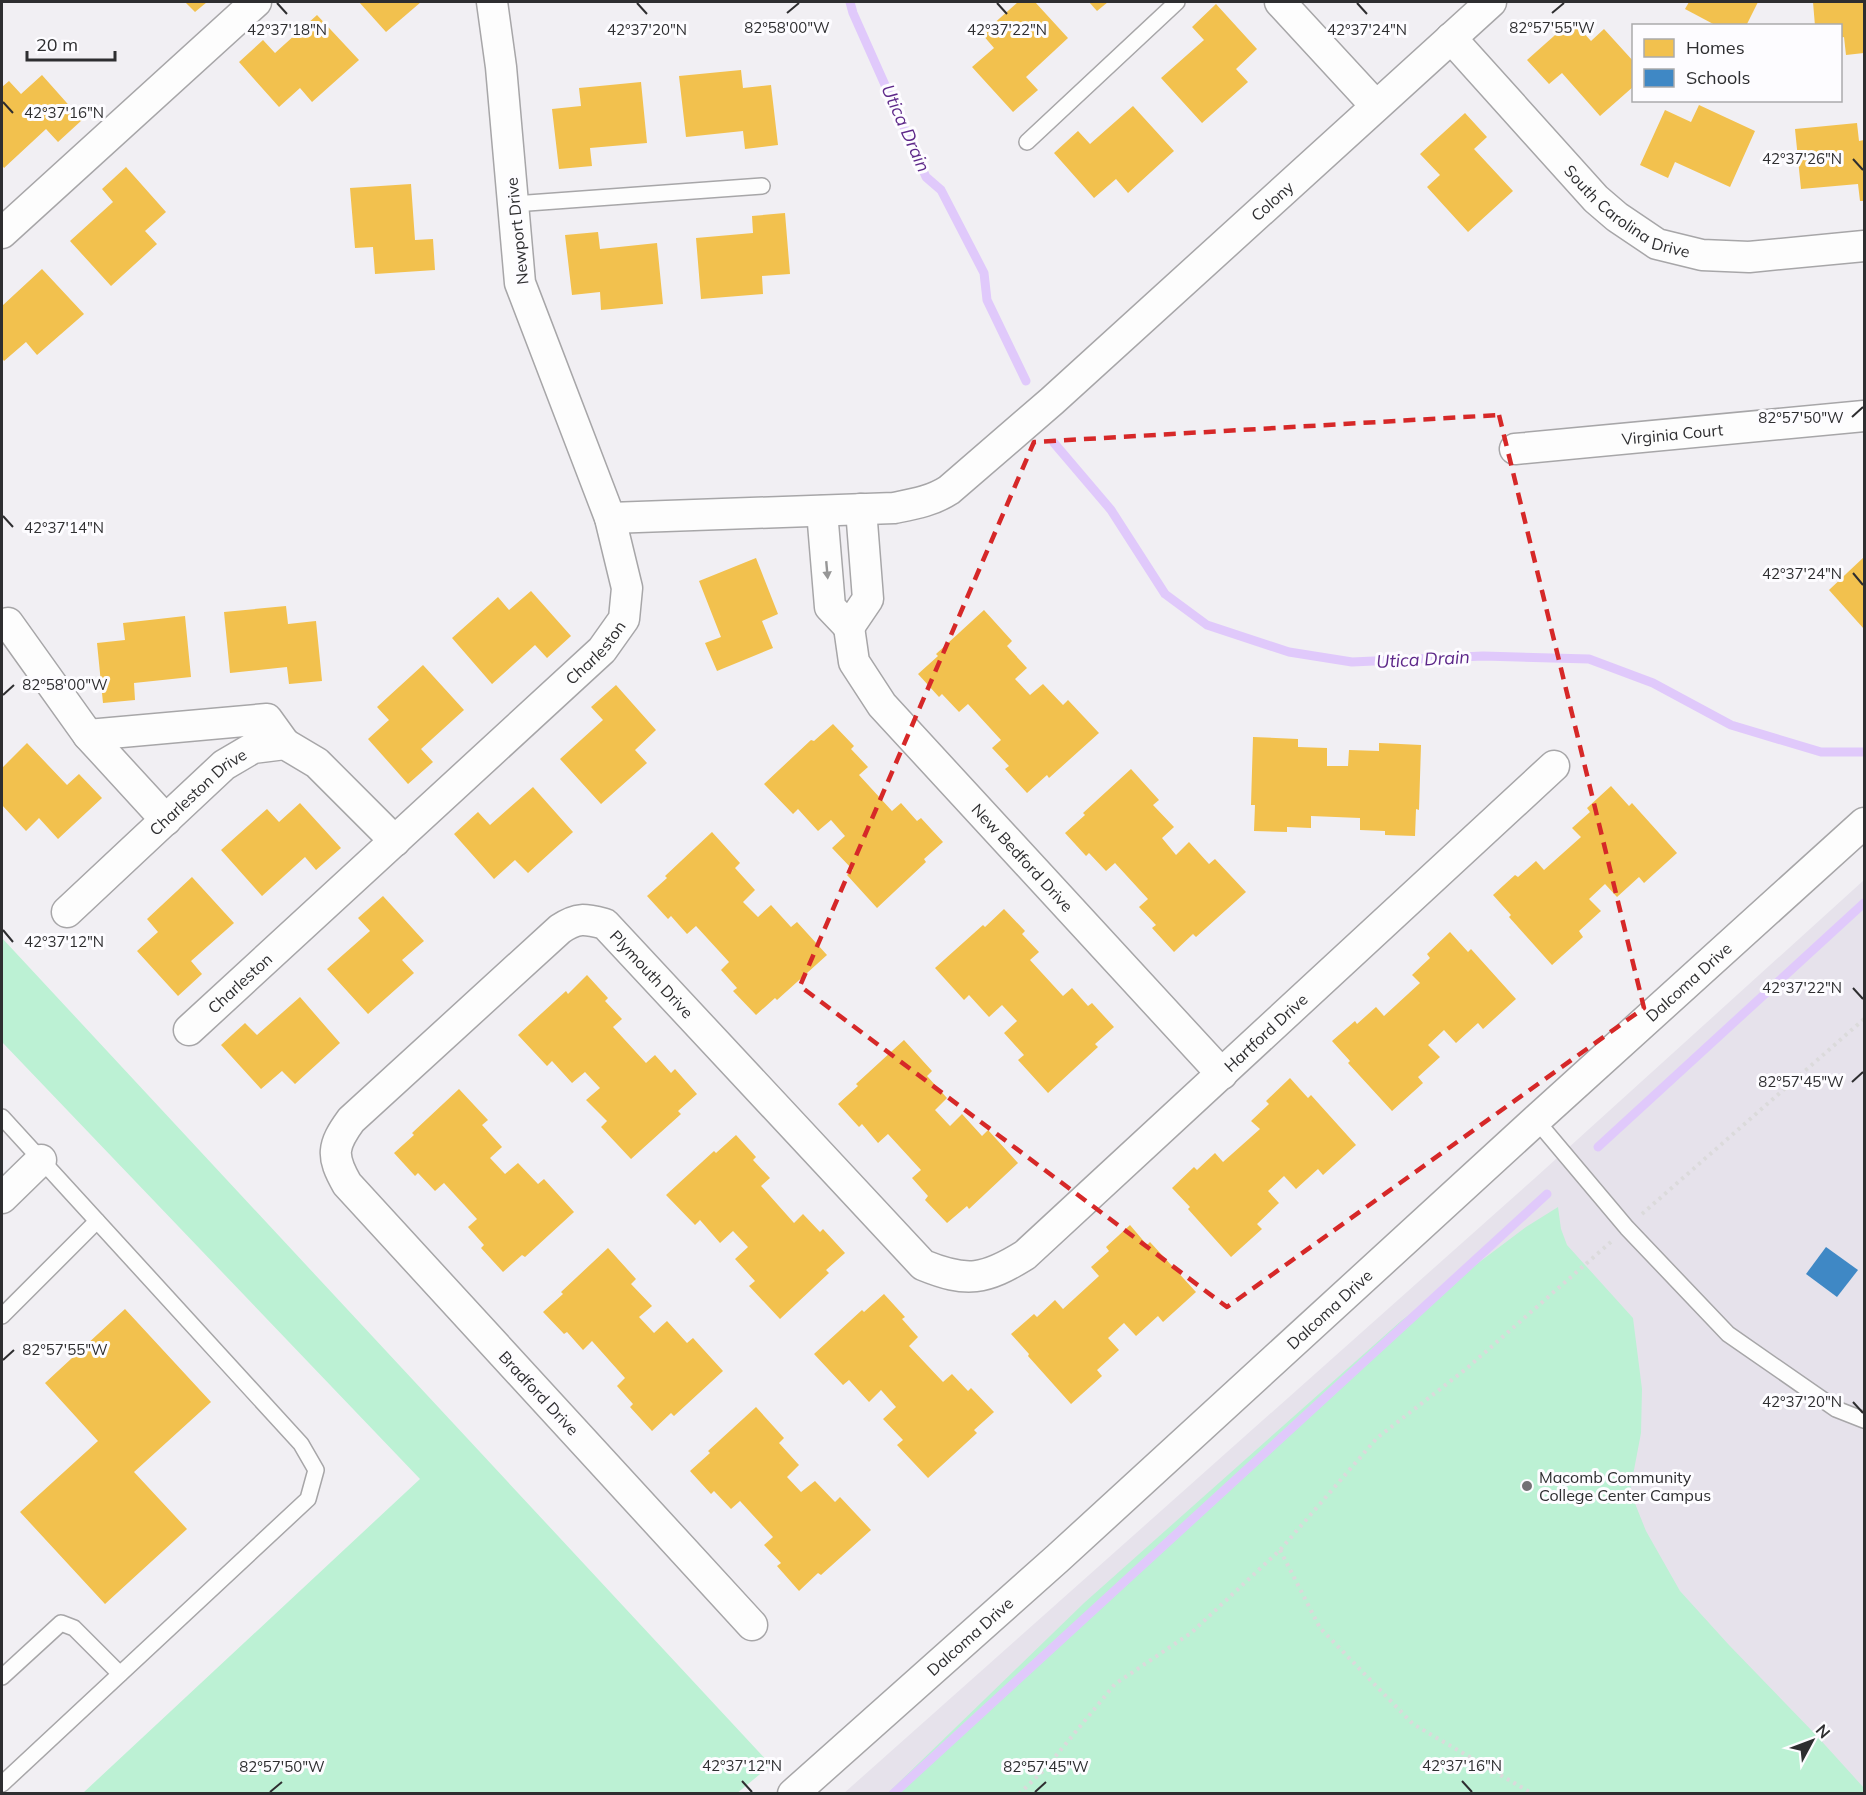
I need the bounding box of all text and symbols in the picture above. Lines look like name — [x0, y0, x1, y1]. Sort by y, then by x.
text: 82°58'00"W — [744, 18, 830, 37]
text: 82°57'55"W — [1509, 18, 1595, 37]
text: 42°37'18"N — [247, 20, 327, 39]
text: 42°37'20"N — [607, 20, 687, 39]
text: 42°37'22"N — [967, 20, 1047, 39]
text: 42°37'24"N — [1327, 20, 1407, 39]
scale bar — [27, 24, 116, 62]
legend — [1632, 24, 1842, 102]
text: 20 m — [36, 33, 78, 56]
text: Homes — [1686, 36, 1745, 59]
text: Schools — [1686, 66, 1751, 89]
water label: Utica Drain — [876, 81, 936, 175]
text: 42°37'16"N — [24, 103, 104, 122]
text: 42°37'26"N — [1762, 149, 1842, 168]
street label: South Carolina Drive — [1560, 161, 1692, 262]
street label: Newport Drive — [501, 176, 533, 286]
street label: Colony — [1247, 176, 1298, 225]
text: 82°57'50"W — [1758, 408, 1844, 427]
street label: Virginia Court — [1621, 419, 1724, 449]
text: 42°37'14"N — [24, 518, 104, 537]
one-way arrow — [822, 560, 832, 579]
text: 42°37'24"N — [1762, 564, 1842, 583]
street label: Charleston — [561, 617, 630, 689]
water label: Utica Drain — [1376, 645, 1470, 673]
text: 82°58'00"W — [22, 675, 108, 694]
street label: Charleston Drive — [145, 744, 250, 840]
street label: New Bedford Drive — [968, 799, 1077, 916]
street label: Plymouth Drive — [606, 926, 698, 1022]
text: 42°37'12"N — [24, 932, 104, 951]
street label: Dalcoma Drive — [1642, 938, 1736, 1026]
street label: Charleston — [203, 949, 276, 1018]
text: 42°37'22"N — [1762, 978, 1842, 997]
street label: Hartford Drive — [1220, 989, 1312, 1076]
text: 82°57'45"W — [1758, 1072, 1844, 1091]
street label: Dalcoma Drive — [1283, 1265, 1376, 1353]
text: 82°57'55"W — [22, 1340, 108, 1359]
street label: Bradford Drive — [495, 1347, 583, 1439]
text: 42°37'20"N — [1762, 1392, 1842, 1411]
place label: Macomb Community College Center Campus — [1539, 1467, 1711, 1505]
marker: Macomb Community College Center Campus — [1520, 1479, 1534, 1493]
street label: Dalcoma Drive — [923, 1593, 1017, 1680]
north arrow — [1782, 1711, 1842, 1771]
text: N — [1812, 1720, 1835, 1742]
text: 42°37'12"N — [702, 1756, 782, 1775]
text: 42°37'16"N — [1422, 1756, 1502, 1775]
text: 82°57'50"W — [239, 1757, 325, 1776]
text: 82°57'45"W — [1003, 1757, 1089, 1776]

